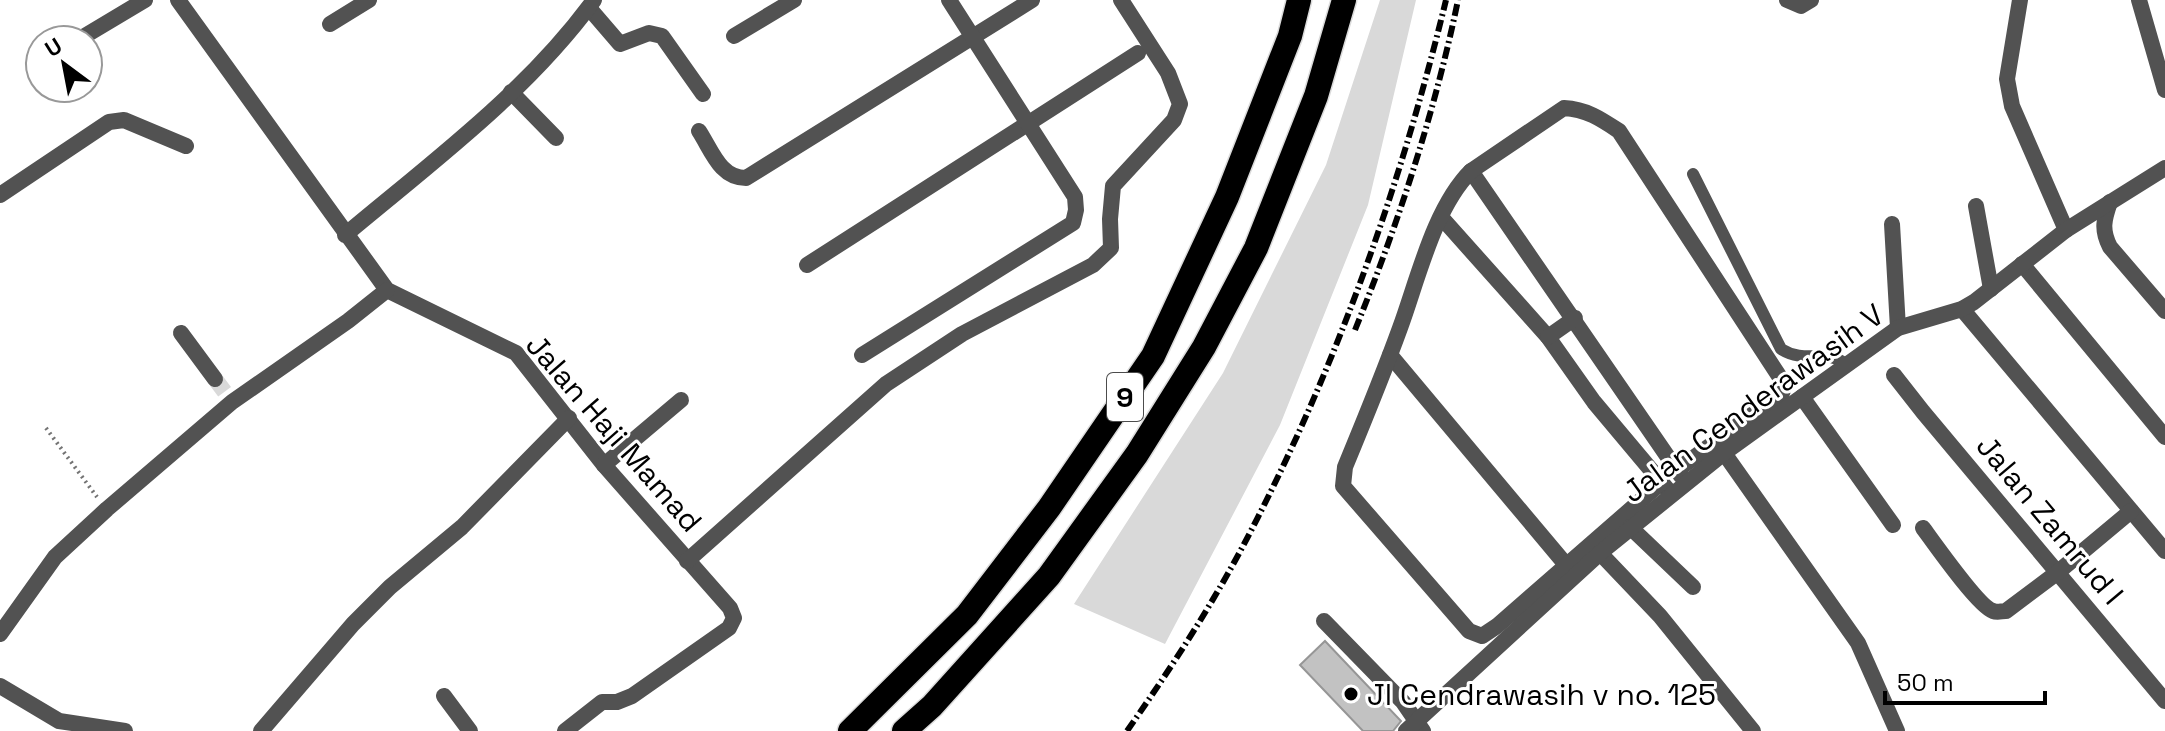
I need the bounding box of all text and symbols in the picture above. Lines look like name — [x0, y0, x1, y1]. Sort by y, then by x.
north arrow — [24, 24, 104, 104]
text: U — [40, 31, 67, 63]
street label: Jalan Cenderawasih V — [1615, 295, 1891, 511]
street label: Jalan Haji Mamad — [517, 326, 711, 540]
road number: 9 — [1107, 373, 1143, 421]
street label: Jalan Zamrud I — [1968, 427, 2132, 613]
scale bar — [1885, 655, 2045, 705]
text: 50 m — [1897, 667, 1954, 698]
place label: Jl Cendrawasih v no. 125 — [1367, 675, 1716, 714]
marker: Jl Cendrawasih v no. 125 — [1342, 685, 1360, 703]

